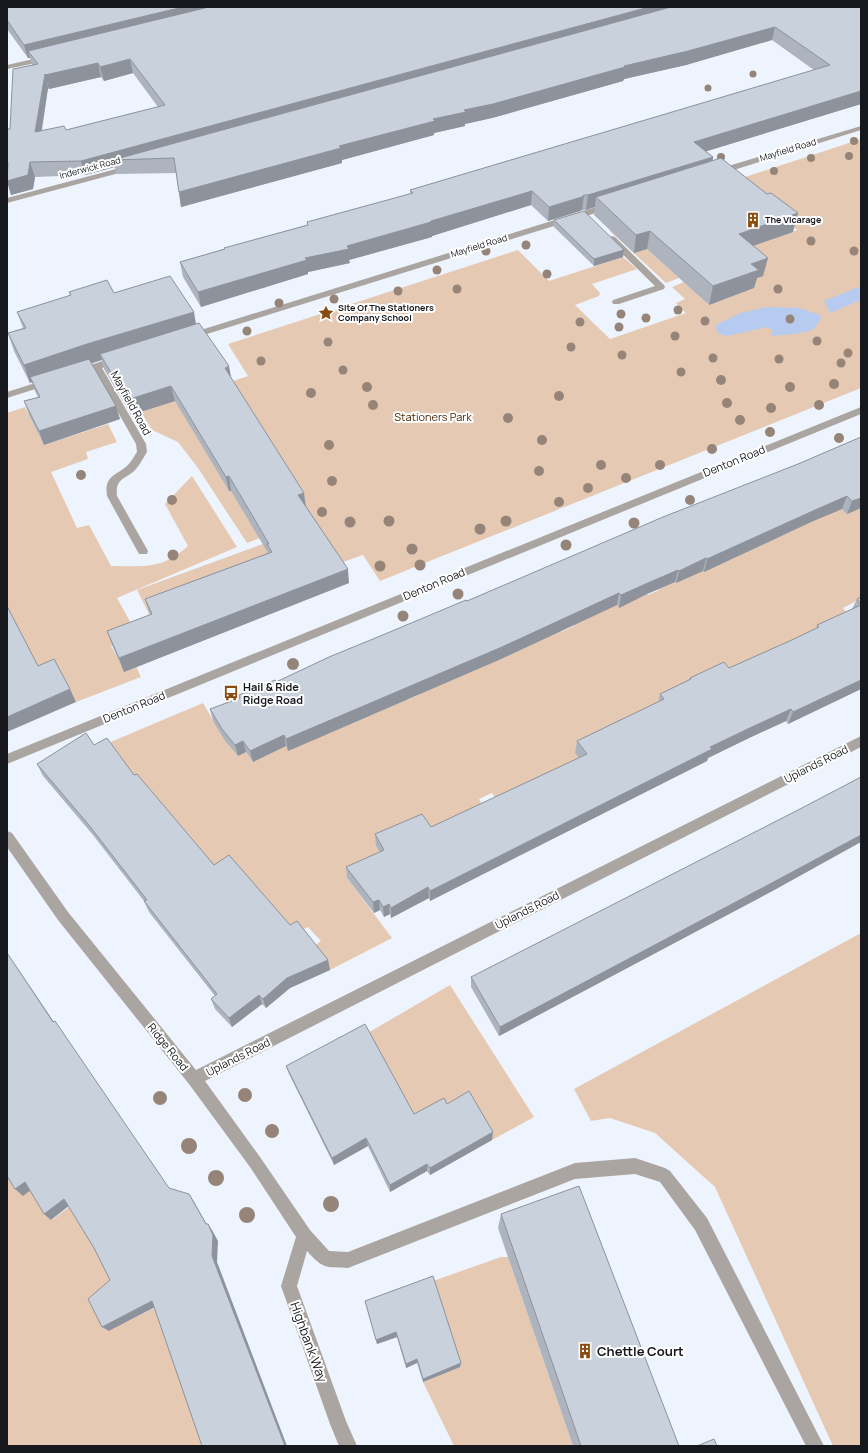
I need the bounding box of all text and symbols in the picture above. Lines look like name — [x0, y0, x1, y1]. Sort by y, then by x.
street label: Mayfield Road — [758, 135, 818, 164]
street label: Inderwick Road — [58, 153, 122, 182]
building icon: The Vicarage — [744, 211, 762, 229]
place label: The Vicarage — [765, 213, 822, 226]
street label: Mayfield Road — [449, 231, 509, 260]
place label: Site Of The Stationers Company School — [338, 301, 434, 324]
place icon: Site Of The Stationers Company School — [317, 304, 335, 322]
street label: Mayfield Road — [108, 368, 155, 438]
park label: Stationers Park — [394, 409, 472, 424]
street label: Denton Road — [701, 441, 767, 480]
street label: Denton Road — [401, 564, 467, 603]
place label: Hail & Ride Ridge Road — [243, 679, 303, 707]
bus stop icon: Hail & Ride Ridge Road — [222, 684, 240, 702]
street label: Denton Road — [101, 687, 167, 726]
street label: Uplands Road — [781, 741, 850, 786]
street label: Uplands Road — [492, 887, 561, 932]
street label: Ridge Road — [145, 1020, 192, 1074]
street label: Uplands Road — [203, 1034, 272, 1079]
street label: Highbank Way — [286, 1299, 332, 1385]
building icon: Chettle Court — [576, 1342, 594, 1360]
place label: Chettle Court — [597, 1342, 684, 1360]

